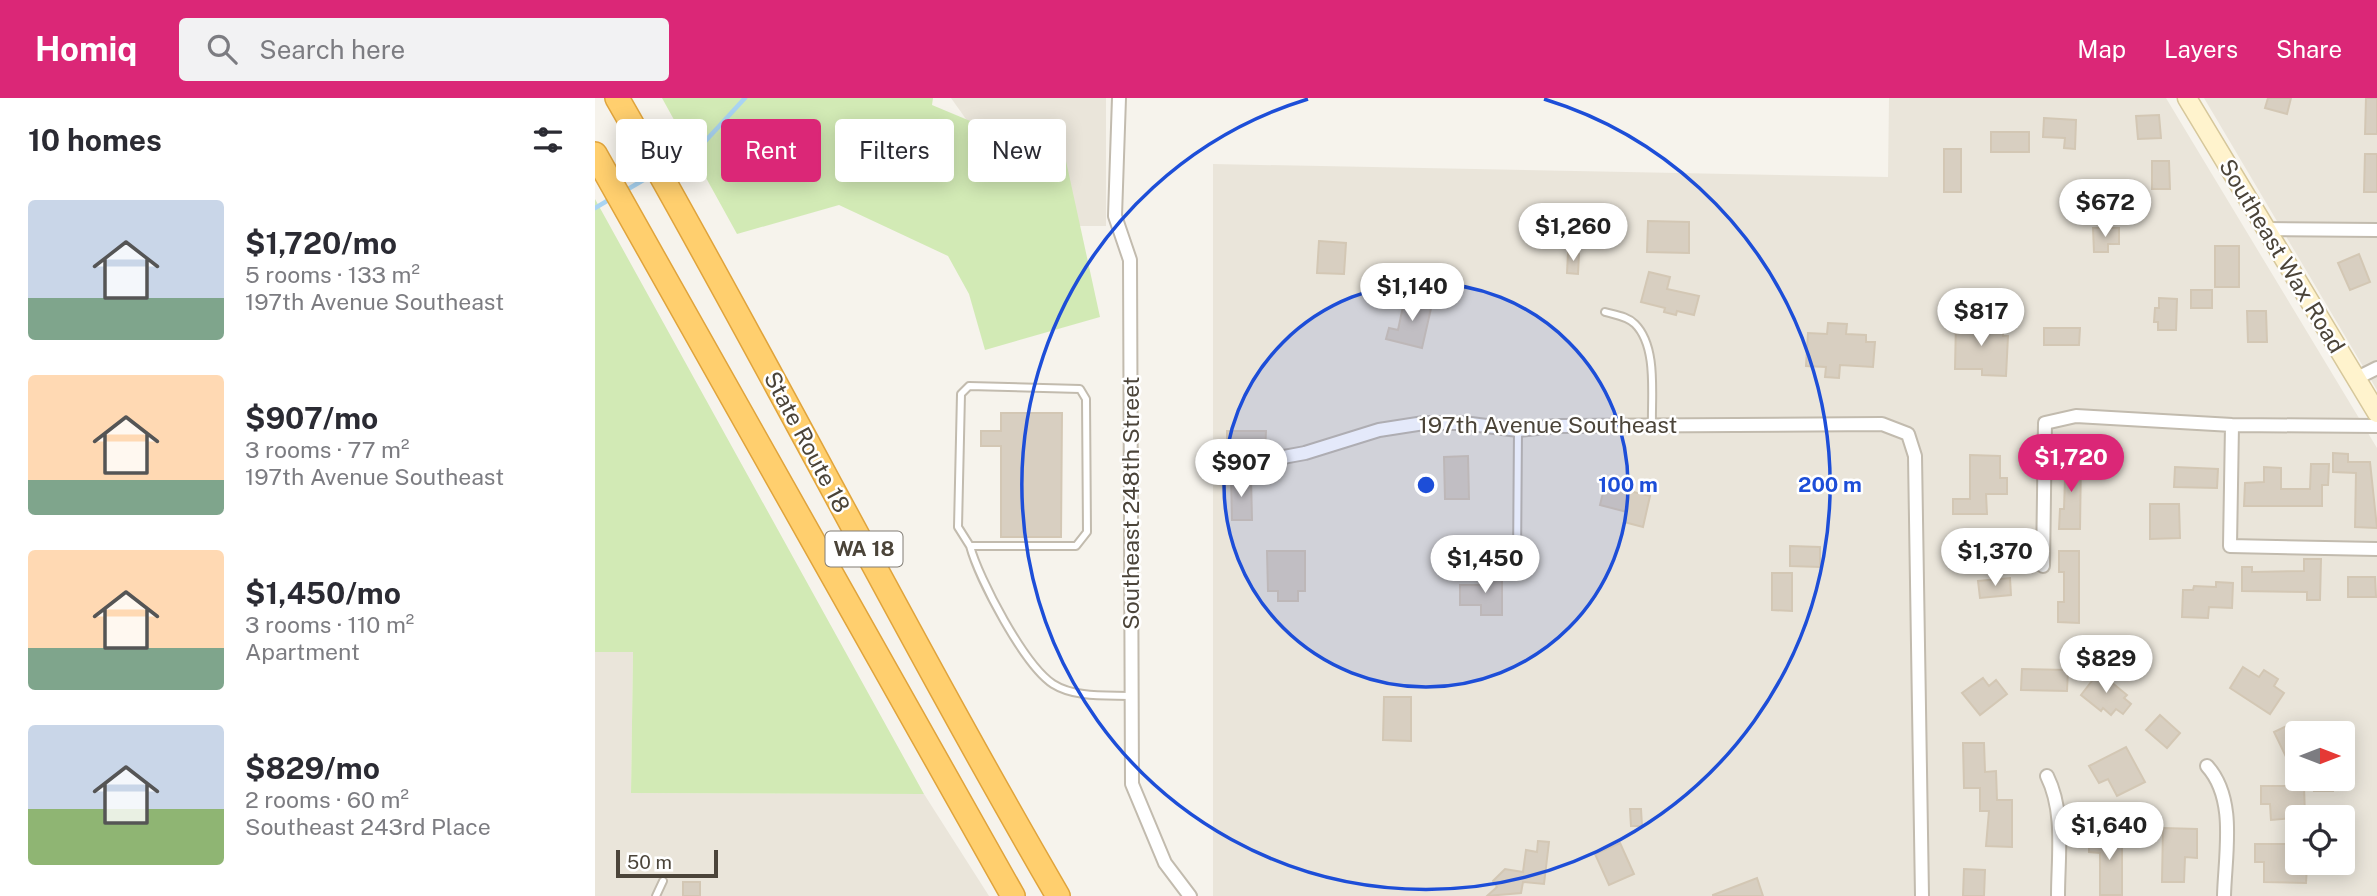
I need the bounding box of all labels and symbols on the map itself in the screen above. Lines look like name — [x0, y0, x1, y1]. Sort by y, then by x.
street label: Southeast Wax Road — [2214, 154, 2351, 358]
pin: $672 — [2064, 180, 2146, 239]
pin: $1,260 — [1516, 204, 1630, 263]
pin: $1,140 — [1355, 264, 1469, 323]
pin: $817 — [1940, 288, 2022, 348]
street label: State Route 18 — [759, 367, 856, 517]
street label: Southeast 248th Street — [1117, 376, 1144, 630]
street label: 197th Avenue Southeast — [1418, 411, 1678, 438]
pin: $1,720 — [2014, 434, 2128, 494]
pin: $907 — [1200, 440, 1282, 499]
text: 100 m — [1598, 472, 1658, 497]
text: 200 m — [1798, 472, 1862, 497]
centre of rings — [1414, 473, 1438, 497]
pin: $1,370 — [1938, 528, 2052, 588]
road number: WA 18 — [825, 532, 903, 566]
pin: $1,450 — [1428, 536, 1542, 595]
pin: $829 — [2065, 636, 2147, 695]
north arrow — [2285, 721, 2355, 791]
pin: $1,640 — [2052, 802, 2166, 862]
scale bar — [616, 847, 717, 879]

